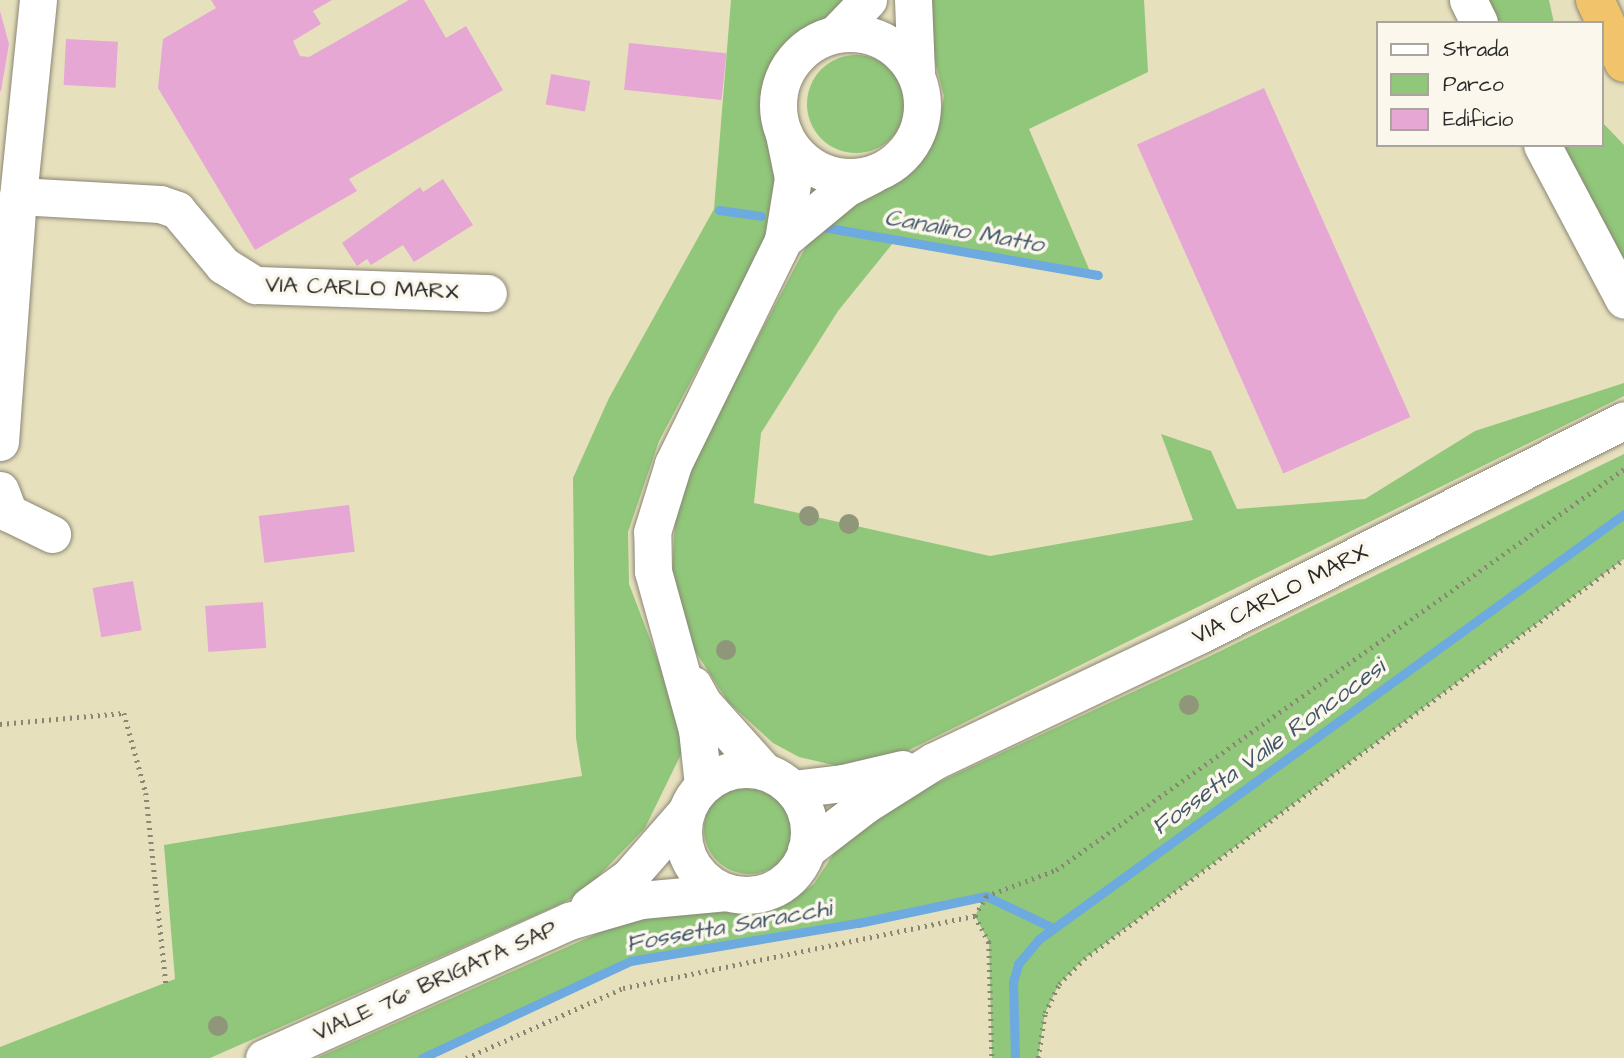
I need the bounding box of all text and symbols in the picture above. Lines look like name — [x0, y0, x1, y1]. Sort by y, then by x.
legend — [1376, 21, 1603, 147]
text: Strada — [1443, 35, 1509, 64]
text: Parco — [1443, 70, 1504, 99]
text: Edificio — [1443, 105, 1513, 134]
water label: Canalino Matto — [882, 204, 1046, 260]
street label: VIA CARLO MARX — [265, 271, 459, 305]
street label: VIA CARLO MARX — [1187, 538, 1373, 650]
water label: Fossetta Valle Roncocesi — [1147, 654, 1391, 842]
water label: Fossetta Saracchi — [624, 895, 834, 959]
street label: VIALE 76° BRIGATA SAP — [309, 915, 561, 1047]

